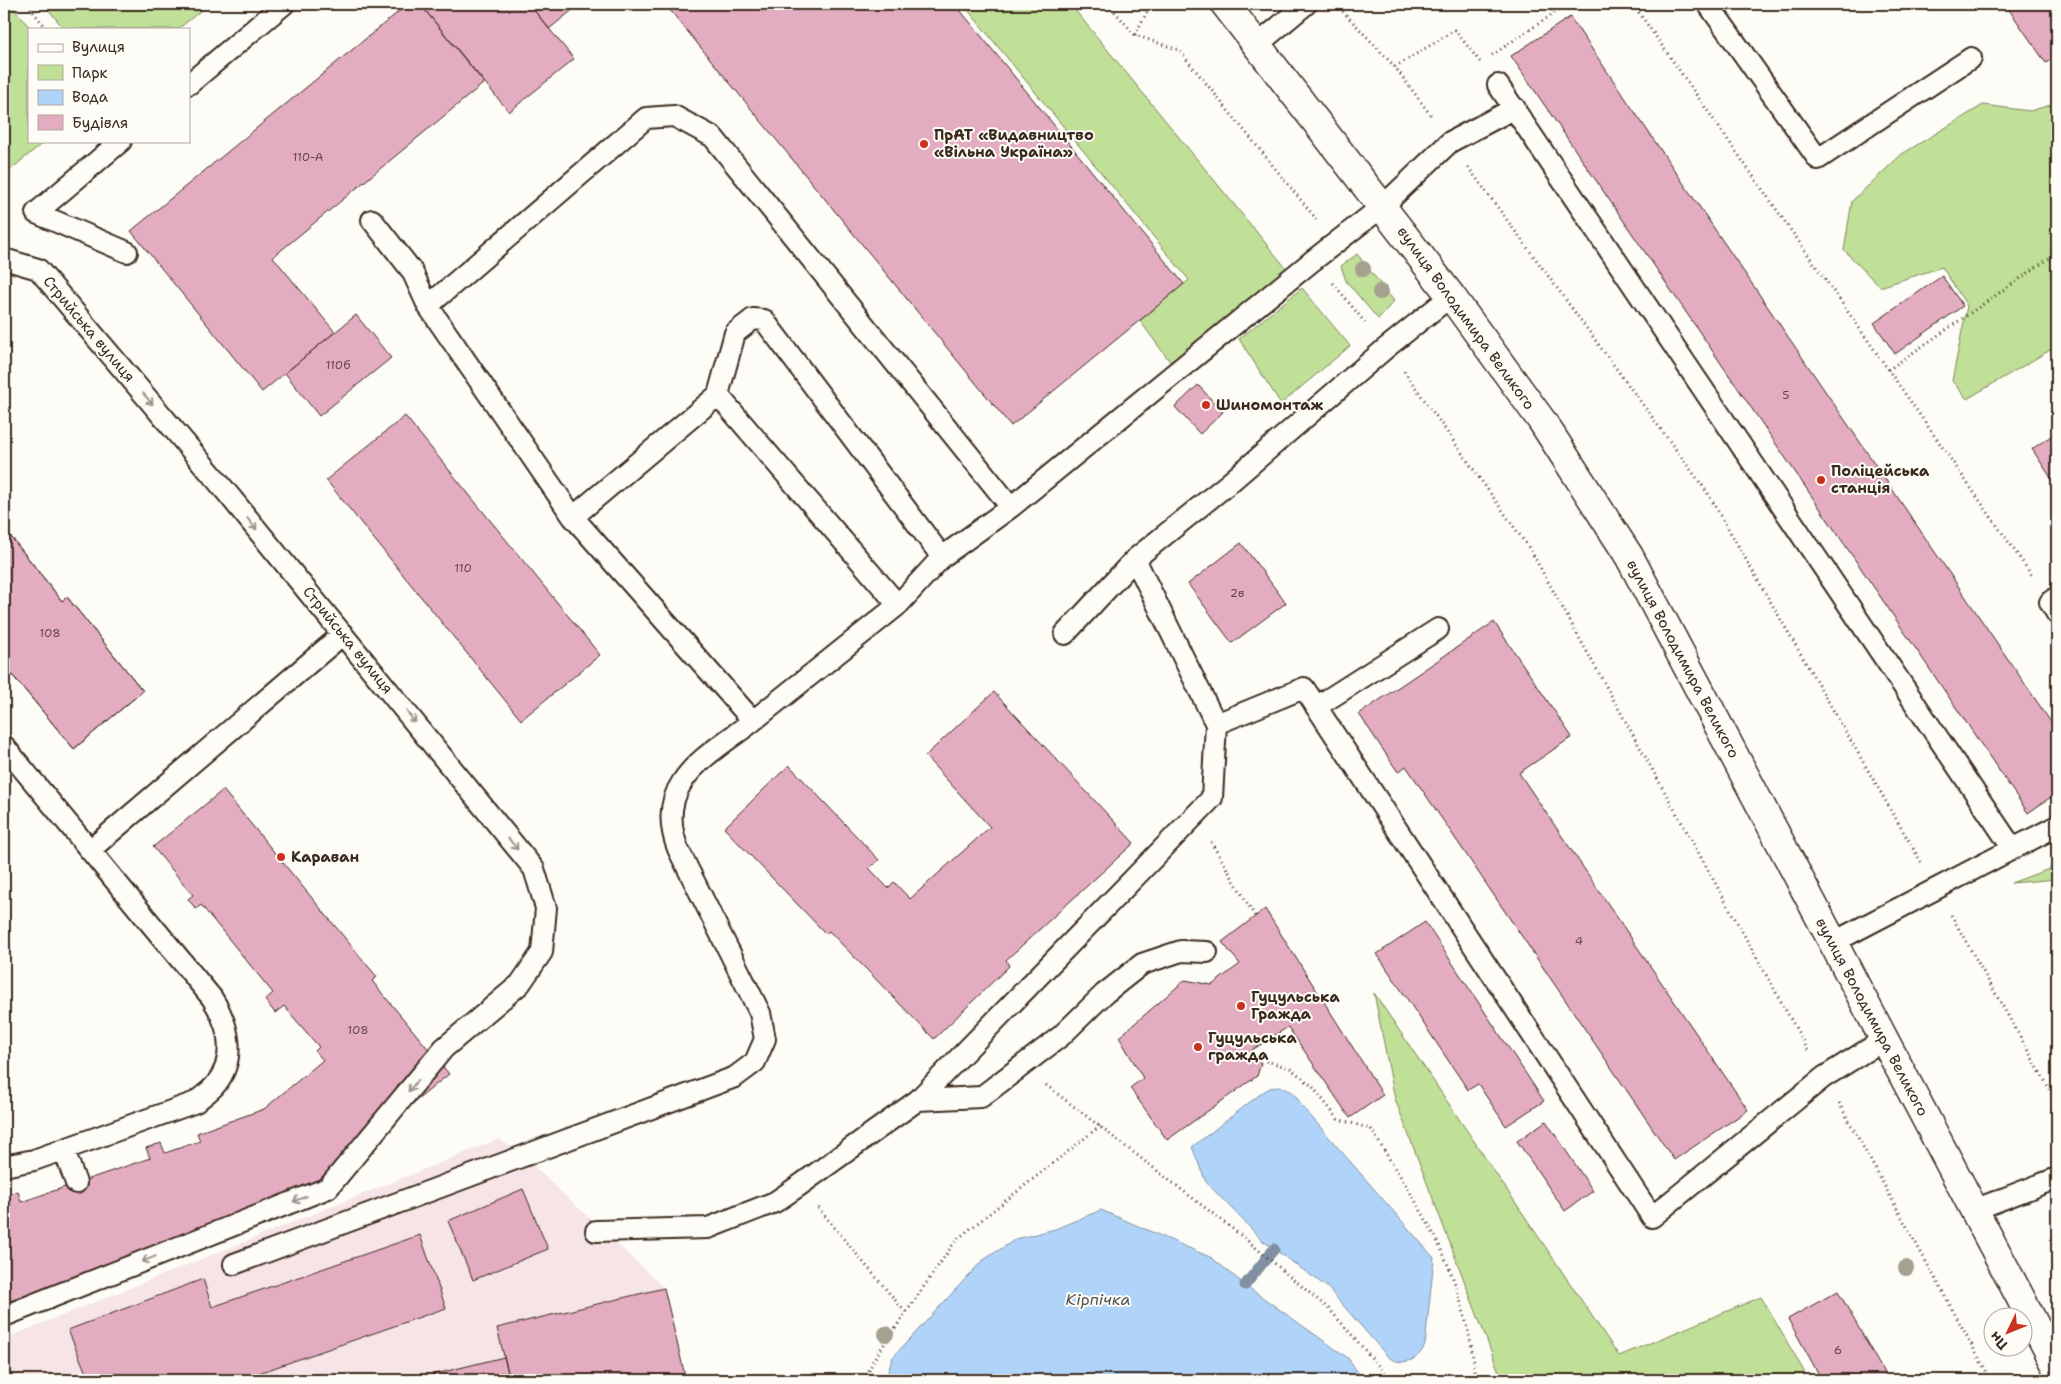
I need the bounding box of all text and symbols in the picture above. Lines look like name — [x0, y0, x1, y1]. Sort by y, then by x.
legend — [28, 28, 190, 142]
text: Вулиця — [72, 37, 125, 57]
text: Парк — [72, 63, 108, 83]
text: Вода — [72, 87, 109, 107]
text: Будівля — [72, 113, 128, 133]
place label: ПрАТ «Видавництво «Вільна Україна» — [934, 125, 1094, 162]
marker: ПрАТ «Видавництво «Вільна Україна» — [918, 138, 930, 150]
house number: 110-А — [292, 149, 324, 165]
street label: вулиця Володимира Великого — [1393, 222, 1539, 414]
street label: Стрийська вулиця — [39, 272, 139, 386]
house number: 110б — [326, 357, 350, 373]
house number: 5 — [1782, 387, 1790, 403]
one-way arrow — [142, 393, 154, 406]
place label: Шиномонтаж — [1216, 395, 1324, 415]
marker: Шиномонтаж — [1200, 399, 1212, 411]
place label: Поліцейська станція — [1831, 461, 1930, 498]
marker: Поліцейська станція — [1815, 474, 1827, 486]
one-way arrow — [247, 517, 258, 530]
street label: вулиця Володимира Великого — [1622, 556, 1744, 762]
house number: 110 — [454, 560, 472, 576]
street label: Стрийська вулиця — [298, 582, 398, 698]
house number: 2в — [1230, 585, 1244, 601]
house number: 108 — [39, 625, 61, 641]
one-way arrow — [405, 711, 416, 724]
one-way arrow — [507, 837, 518, 850]
place label: Караван — [291, 847, 359, 867]
marker: Караван — [275, 851, 287, 863]
street label: вулиця Володимира Великого — [1811, 914, 1933, 1120]
house number: 4 — [1575, 933, 1583, 949]
place label: Гуцульська Гражда — [1251, 987, 1340, 1024]
marker: Гуцульська Гражда — [1235, 1000, 1247, 1012]
house number: 108 — [347, 1022, 369, 1038]
place label: Гуцульська гражда — [1208, 1028, 1297, 1065]
marker: Гуцульська гражда — [1192, 1041, 1204, 1053]
one-way arrow — [407, 1079, 418, 1092]
one-way arrow — [293, 1194, 308, 1204]
one-way arrow — [142, 1254, 157, 1264]
water label: Кірпічка — [1066, 1289, 1130, 1310]
north arrow — [1984, 1306, 2034, 1356]
text: Пн — [1986, 1328, 2011, 1354]
house number: 6 — [1834, 1342, 1842, 1358]

